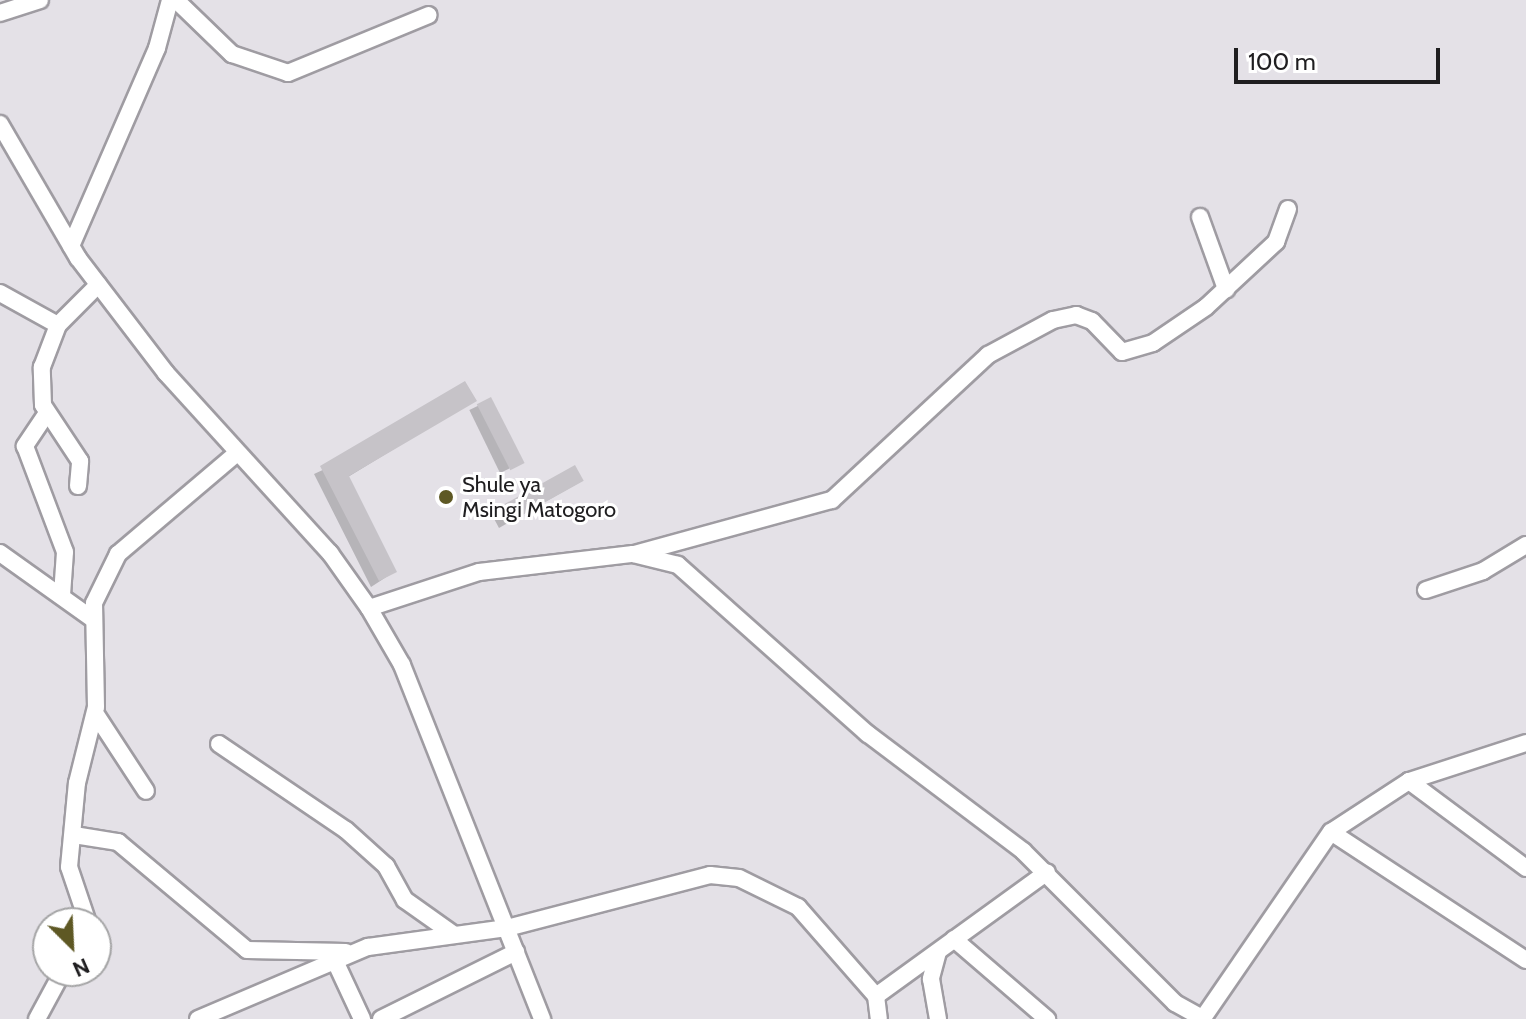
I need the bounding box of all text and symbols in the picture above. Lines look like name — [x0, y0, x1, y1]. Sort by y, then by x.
scale bar — [1238, 32, 1444, 82]
text: 100 m — [1248, 47, 1316, 76]
place label: Shule ya Msingi Matogoro — [462, 471, 616, 522]
marker: Shule ya Msingi Matogoro — [437, 488, 455, 506]
north arrow — [32, 907, 112, 987]
text: N — [69, 952, 94, 983]

